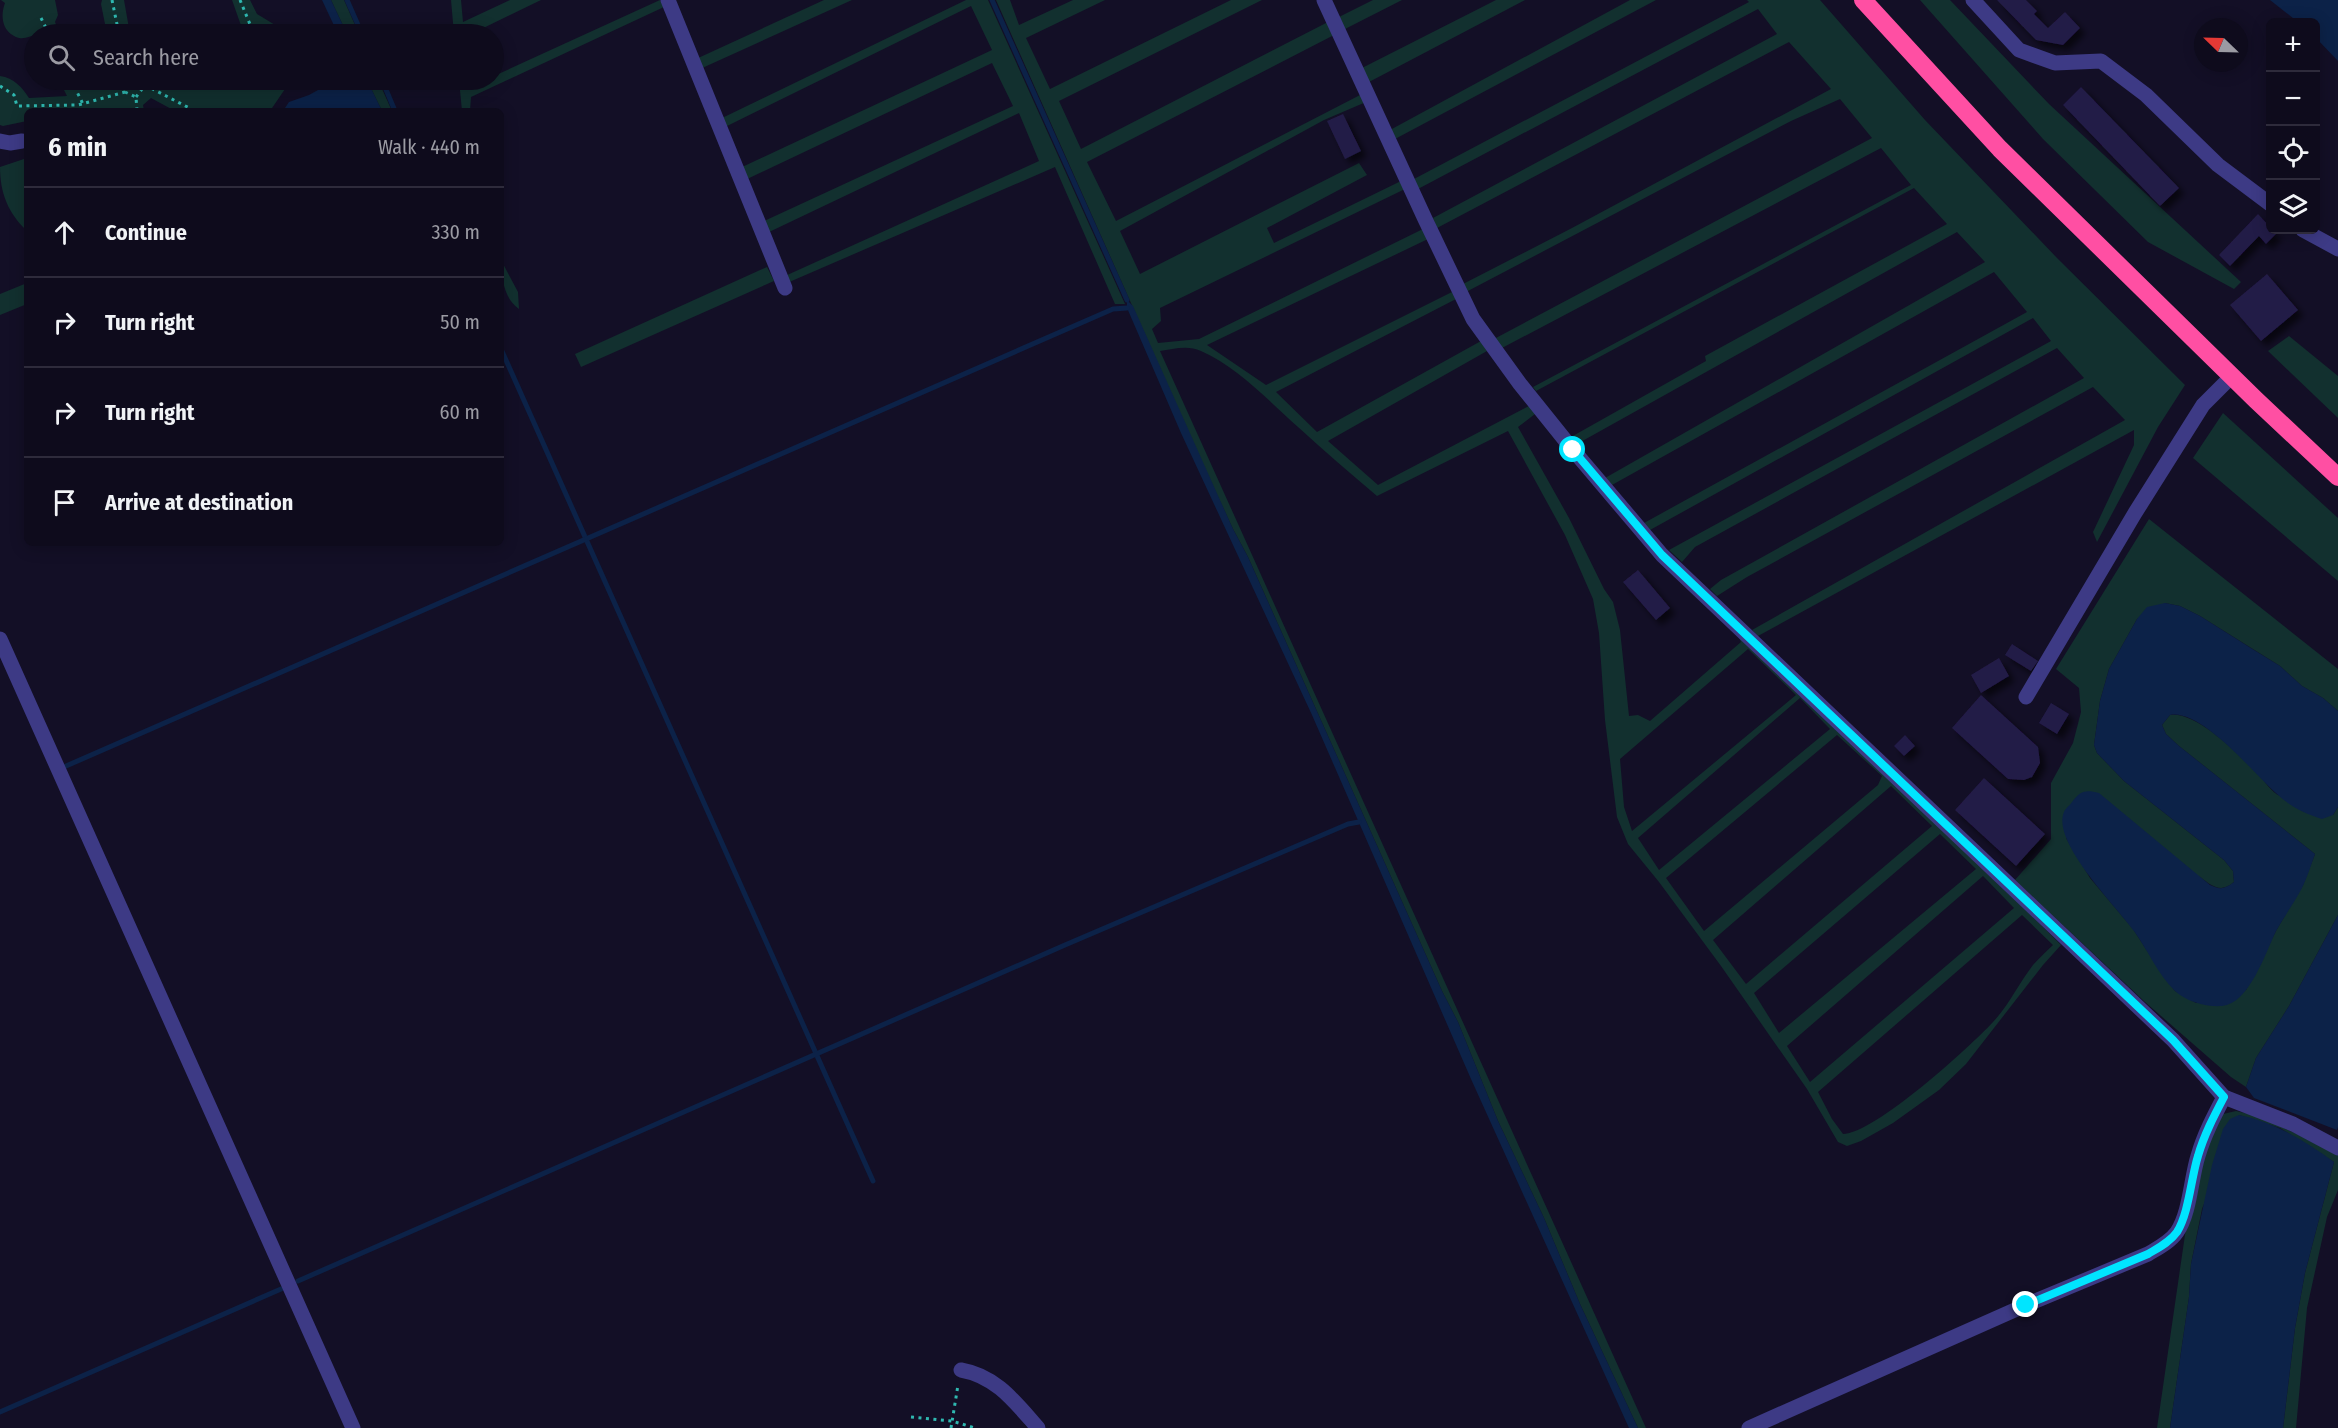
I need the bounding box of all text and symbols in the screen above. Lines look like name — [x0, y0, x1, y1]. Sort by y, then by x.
north arrow — [2194, 18, 2248, 72]
map controls — [2266, 18, 2320, 234]
button: + — [2266, 18, 2320, 72]
search box — [24, 24, 504, 90]
icon: search — [45, 41, 78, 74]
text: Search here — [93, 44, 199, 71]
button: − — [2266, 72, 2320, 126]
button: locate — [2266, 126, 2320, 180]
text: 6 min — [48, 132, 107, 163]
text: Walk · 440 m — [378, 135, 480, 159]
button: layers — [2266, 180, 2320, 234]
icon: ahead — [48, 216, 81, 249]
text: Continue — [105, 219, 187, 246]
text: 330 m — [431, 220, 480, 244]
icon: right — [48, 306, 81, 339]
text: Turn right — [105, 309, 194, 336]
text: 50 m — [440, 310, 480, 334]
icon: right — [48, 396, 81, 429]
text: Turn right — [105, 399, 194, 426]
text: 60 m — [440, 400, 480, 424]
route start — [1559, 436, 1585, 462]
icon: arrive — [48, 486, 81, 519]
text: Arrive at destination — [105, 489, 293, 516]
route end — [2012, 1291, 2038, 1317]

